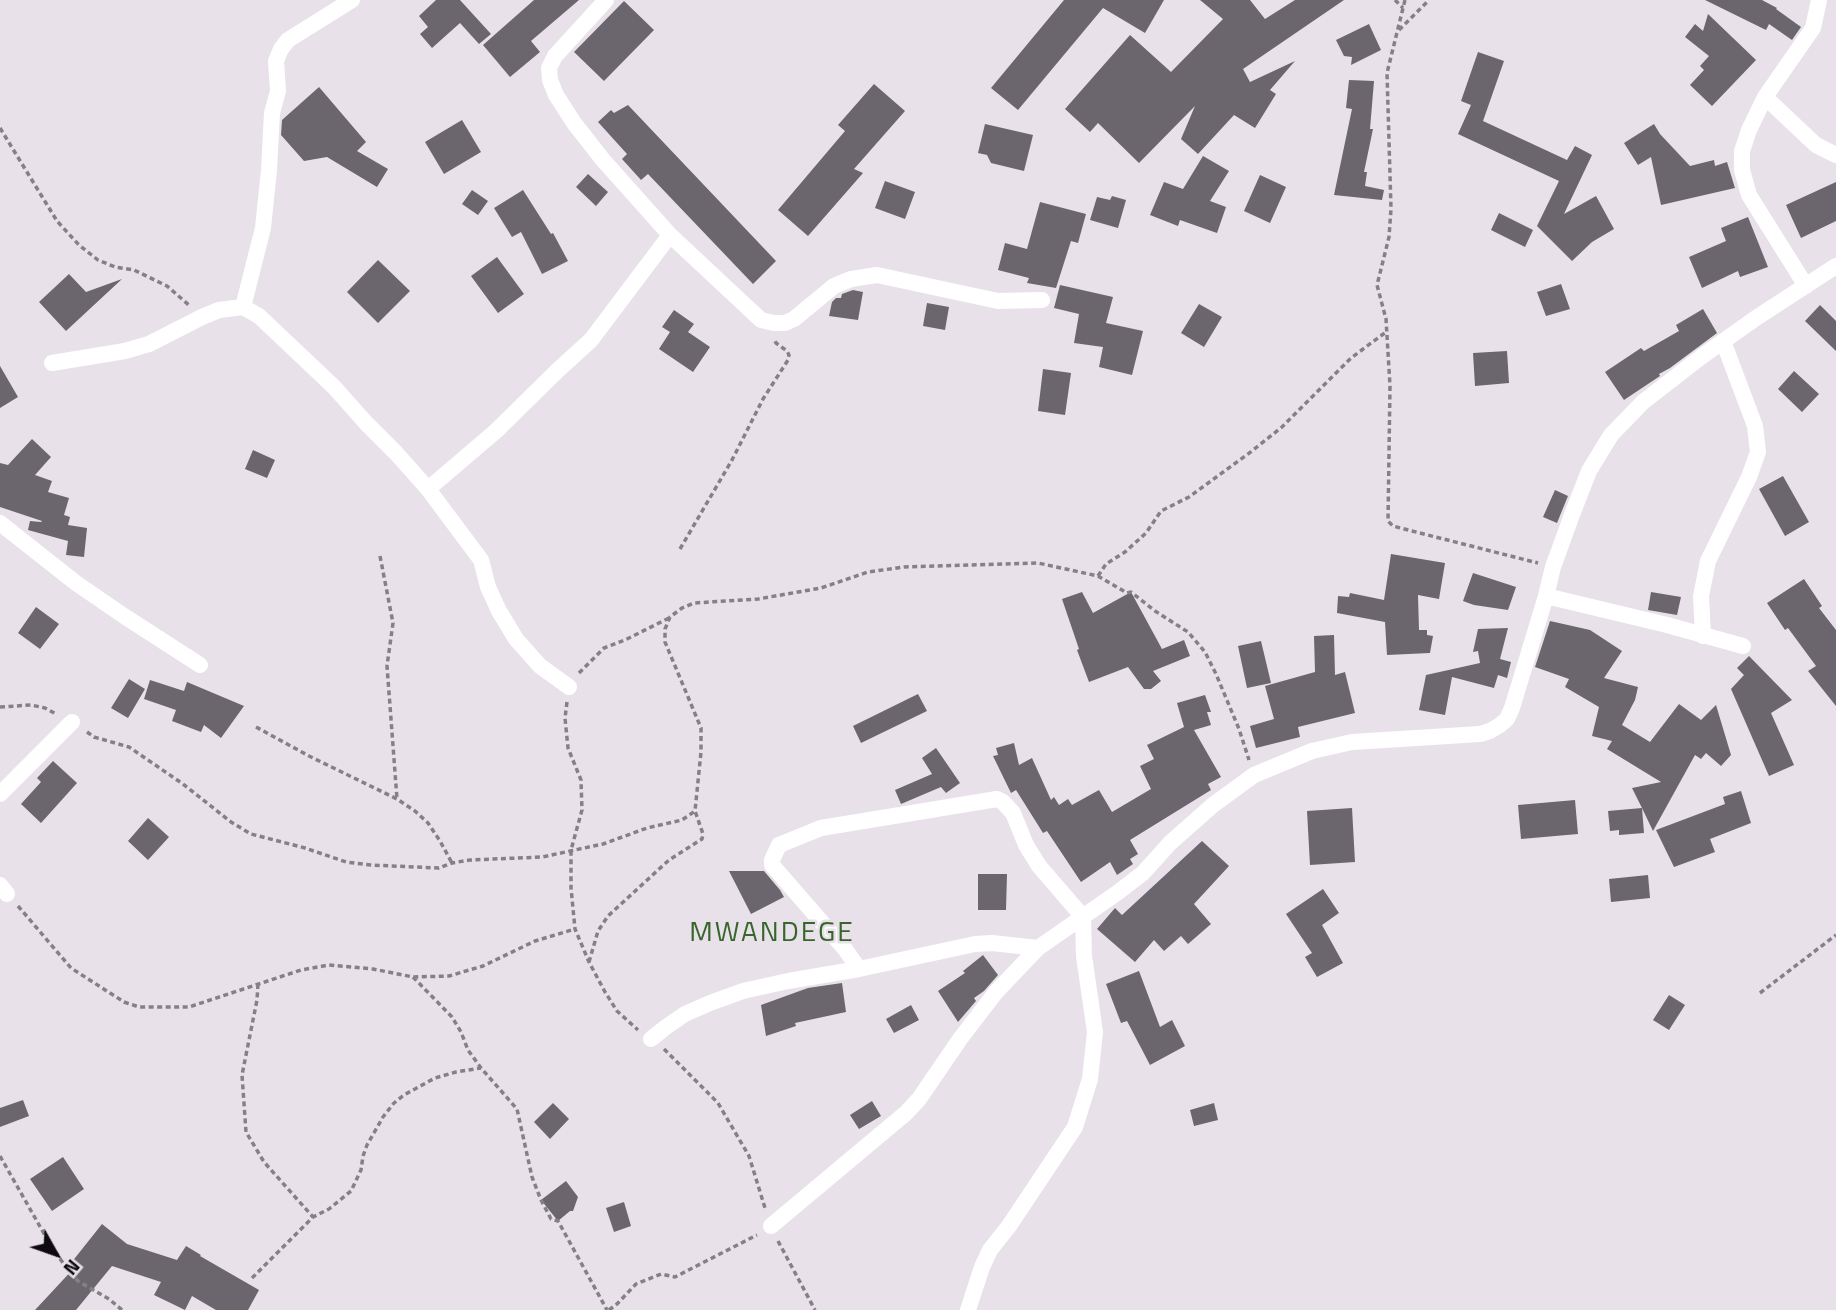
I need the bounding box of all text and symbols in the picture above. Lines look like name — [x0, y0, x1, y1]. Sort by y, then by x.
district label: MWANDEGE — [690, 917, 854, 951]
north arrow — [21, 1219, 91, 1289]
text: N — [57, 1253, 88, 1282]

